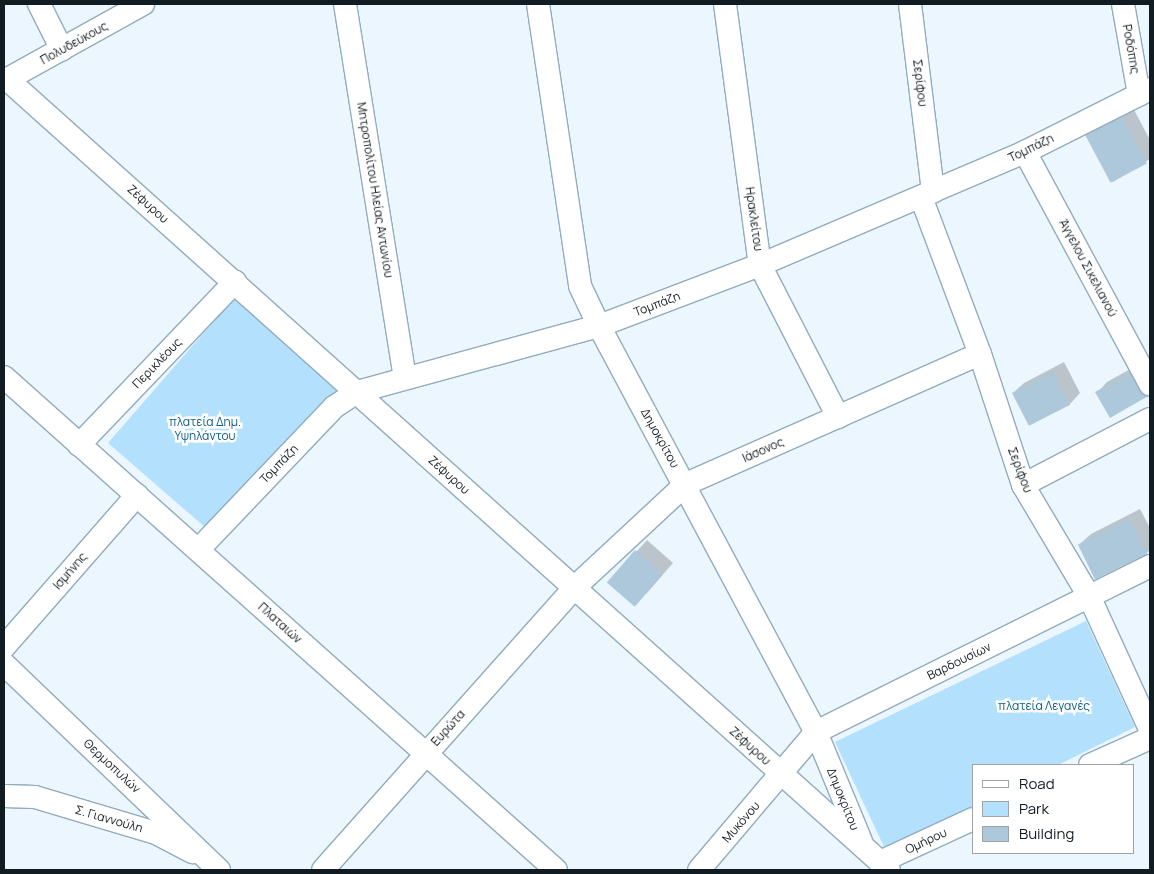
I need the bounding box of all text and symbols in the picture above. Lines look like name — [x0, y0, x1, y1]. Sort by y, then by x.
street label: Πολυδεύκους — [38, 19, 110, 67]
street label: Ροδόπης — [1120, 23, 1142, 75]
street label: Σερίφου — [910, 58, 930, 108]
street label: Μητροπολίτου Ηλείας Αντωνίου — [354, 101, 396, 279]
street label: Τομπάζη — [1006, 131, 1056, 165]
street label: Ζέφυρου — [125, 182, 171, 226]
street label: Ηρακλείτου — [742, 186, 766, 252]
street label: Άγγελου Σικελιανού — [1056, 217, 1120, 319]
street label: Τομπάζη — [632, 289, 682, 319]
street label: Περικλέους — [129, 335, 185, 391]
street label: Δημοκρίτου — [638, 406, 682, 470]
park label: πλατεία Δημ. Υψηλάντου — [169, 415, 241, 443]
street label: Ιάσονος — [740, 435, 786, 465]
street label: Τομπάζη — [257, 442, 301, 486]
street label: Σερίφου — [1005, 445, 1035, 495]
street label: Ζέφυρου — [426, 453, 472, 497]
street label: Ισμήνης — [50, 550, 90, 592]
street label: Πλαταιών — [255, 600, 305, 646]
street label: Βαρδουσίων — [925, 639, 993, 683]
park label: πλατεία Λεγανές — [998, 699, 1090, 713]
street label: Ευρώτα — [428, 707, 468, 749]
street label: Ζέφυρου — [727, 724, 773, 768]
street label: Θερμοπυλών — [81, 736, 143, 796]
legend — [972, 764, 1134, 854]
street label: Δημοκρίτου — [824, 766, 862, 832]
text: Road — [1019, 773, 1055, 794]
text: Park — [1019, 798, 1049, 819]
street label: Μυκόνου — [719, 799, 763, 845]
street label: Σ. Γιαννούλη — [74, 802, 144, 836]
text: Building — [1019, 823, 1074, 844]
street label: Ομήρου — [903, 825, 949, 857]

